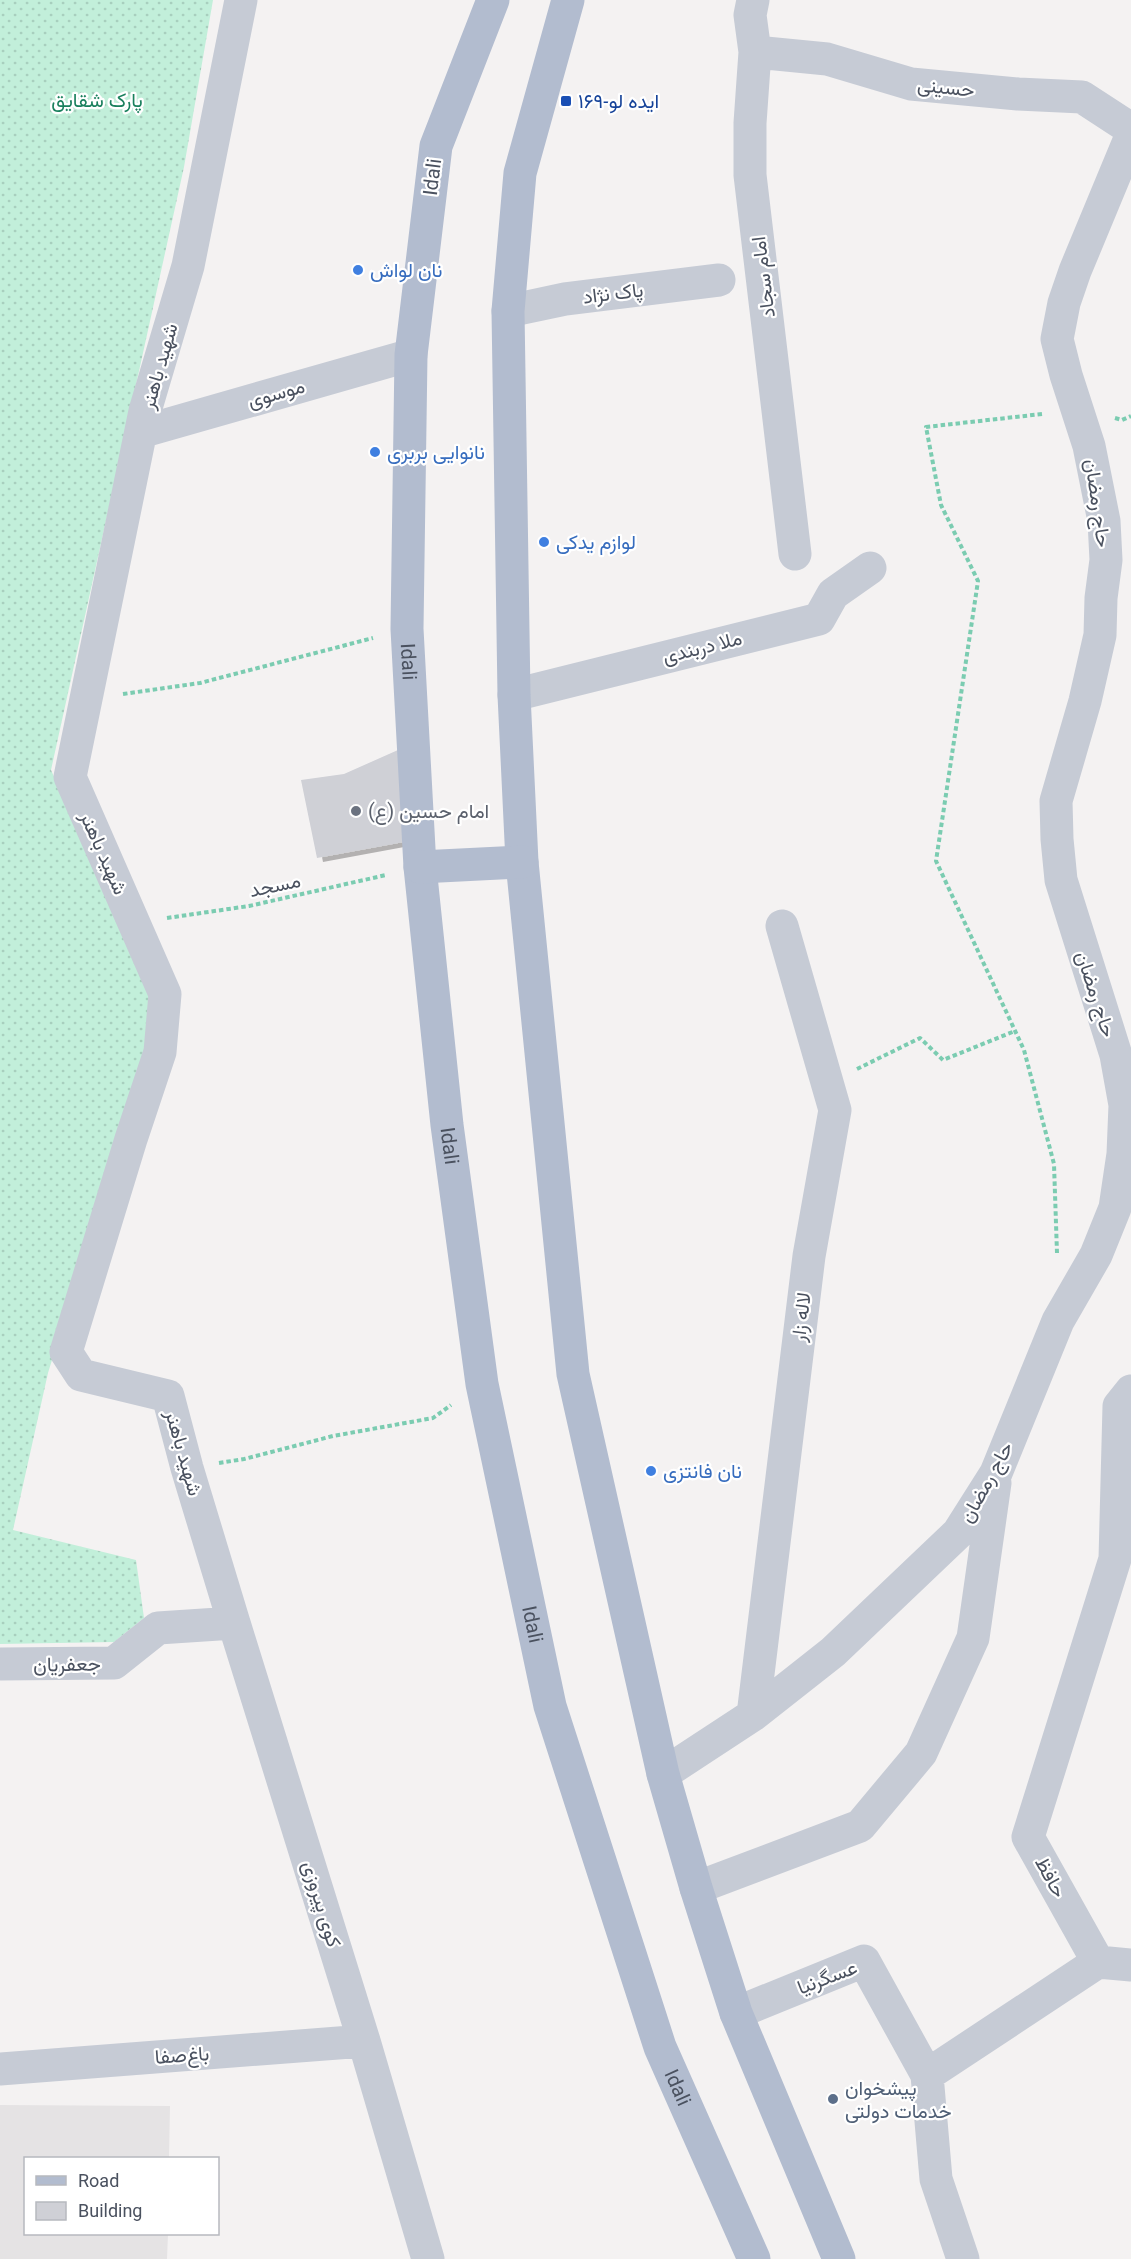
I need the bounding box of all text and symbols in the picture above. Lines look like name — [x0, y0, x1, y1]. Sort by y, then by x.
street label: حسینی — [916, 72, 976, 102]
park label: پارک شقایق — [51, 88, 143, 114]
place label: ۱۶۹-ایده لو — [578, 89, 659, 114]
marker: ۱۶۹-ایده لو — [559, 94, 573, 108]
street label: Idali — [418, 157, 446, 197]
street label: امام سجاد — [746, 235, 781, 319]
place label: نان لواش — [370, 258, 442, 283]
marker: نان لواش — [351, 263, 365, 277]
street label: پاک نژاد — [581, 277, 645, 311]
street label: شهید باهنر — [135, 320, 184, 413]
street label: موسوی — [245, 373, 308, 414]
place label: نانوایی بربری — [387, 440, 485, 465]
marker: نانوایی بربری — [368, 445, 382, 459]
street label: حاج رمضان — [1078, 457, 1116, 549]
place label: لوازم یدکی — [556, 530, 636, 555]
marker: لوازم یدکی — [537, 535, 551, 549]
street label: ملا دربندی — [660, 626, 744, 669]
street label: Idali — [396, 642, 422, 681]
place label: امام حسین (ع) — [368, 799, 489, 825]
marker: امام حسین (ع) — [349, 804, 363, 818]
street label: شهید باهنر — [74, 807, 133, 899]
street label: مسجد — [247, 868, 303, 902]
street label: حاج رمضان — [1069, 948, 1121, 1041]
street label: Idali — [435, 1126, 464, 1166]
street label: لاله زار — [786, 1291, 817, 1344]
street label: شهید باهنر — [159, 1406, 208, 1499]
street label: حاج رمضان — [954, 1437, 1020, 1528]
place label: نان فانتزی — [663, 1459, 742, 1484]
marker: نان فانتزی — [644, 1464, 658, 1478]
street label: Idali — [517, 1604, 548, 1645]
street label: جعفریان — [33, 1651, 101, 1678]
street label: حافظ — [1030, 1852, 1072, 1902]
street label: کوی پیروزی — [296, 1858, 347, 1951]
street label: عسگرنیا — [794, 1955, 861, 2000]
street label: باغ‌صفا — [154, 2041, 210, 2071]
street label: Idali — [659, 2065, 696, 2109]
place label: پیشخوان خدمات دولتی — [845, 2076, 952, 2124]
marker: پیشخوان خدمات دولتی — [826, 2092, 840, 2106]
legend — [24, 2157, 219, 2235]
text: Road — [78, 2170, 119, 2191]
text: Building — [78, 2200, 142, 2221]

